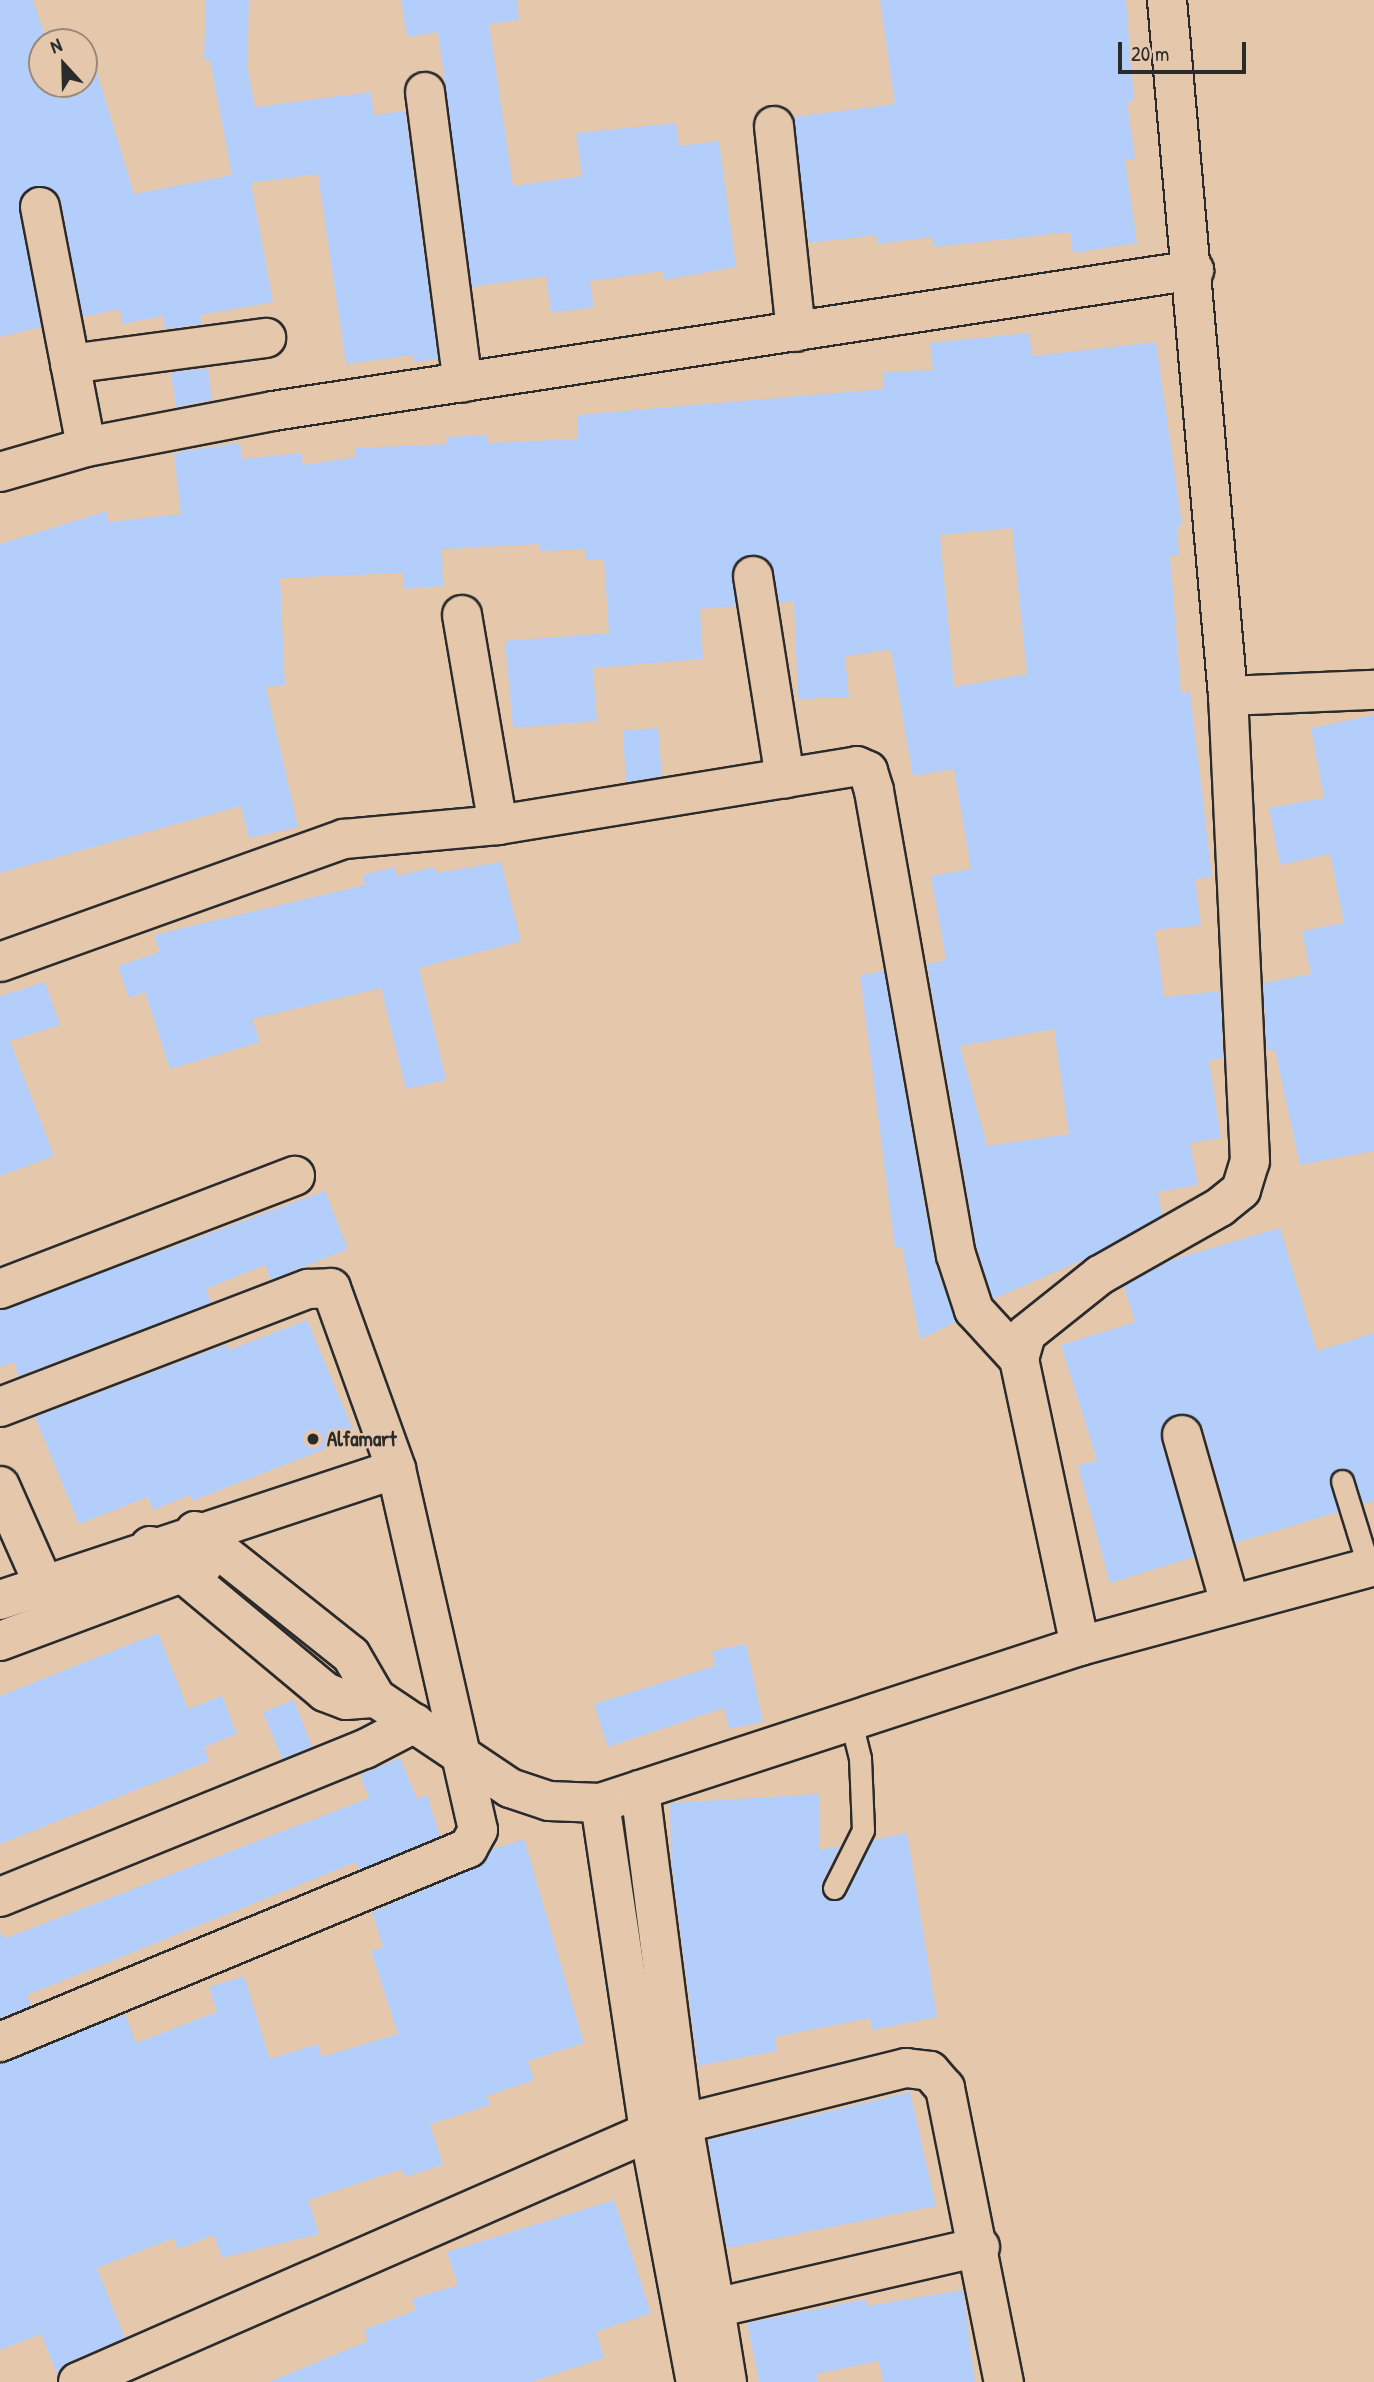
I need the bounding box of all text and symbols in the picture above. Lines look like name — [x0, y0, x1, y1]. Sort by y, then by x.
north arrow — [28, 28, 98, 98]
scale bar — [1122, 28, 1250, 72]
text: N — [46, 31, 65, 59]
text: 20 m — [1131, 39, 1169, 68]
place label: Alfamart — [327, 1426, 396, 1452]
marker: Alfamart — [305, 1431, 321, 1447]

